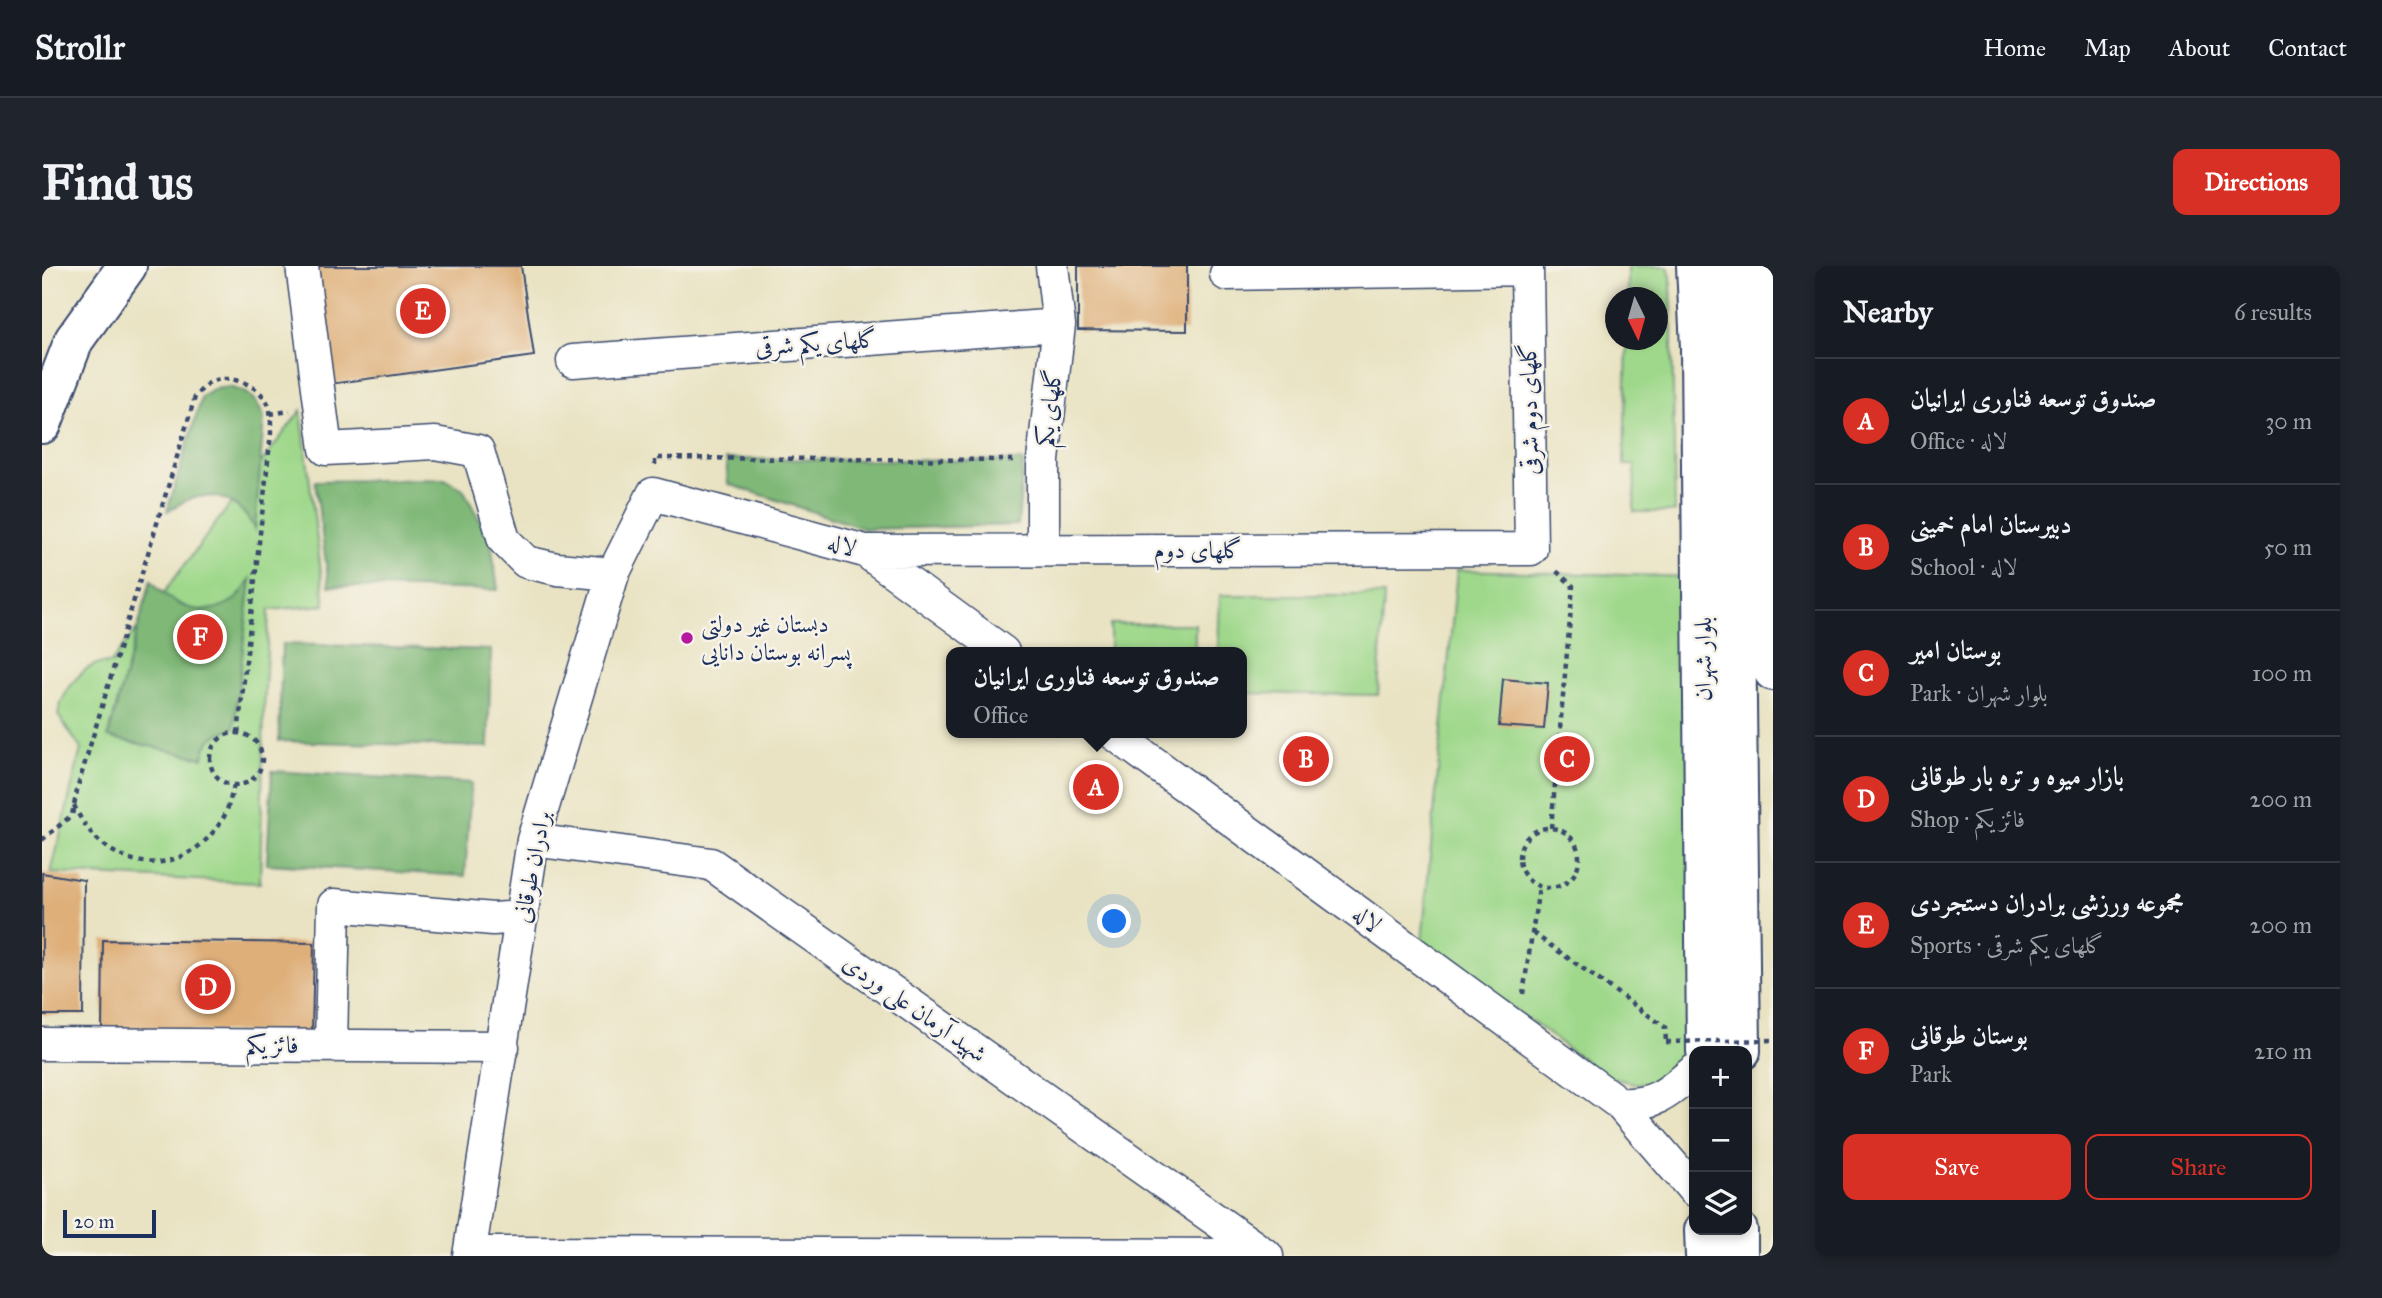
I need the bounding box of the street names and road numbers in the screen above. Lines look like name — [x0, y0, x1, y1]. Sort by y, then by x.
street label: گلهای یکم شرقی — [754, 324, 878, 369]
street label: گلهای دوم شرقی — [1513, 343, 1551, 475]
street label: گلهای یکم — [1029, 367, 1076, 450]
street label: لاله — [824, 527, 860, 563]
street label: گلهای دوم — [1154, 535, 1242, 571]
street label: بلوار شهران — [1688, 617, 1718, 701]
street label: برادران طوقانی — [506, 809, 558, 925]
street label: لاله — [1347, 898, 1387, 940]
street label: شهید آرمان علی وردی — [836, 947, 993, 1070]
street label: فائز یکم — [245, 1030, 299, 1067]

